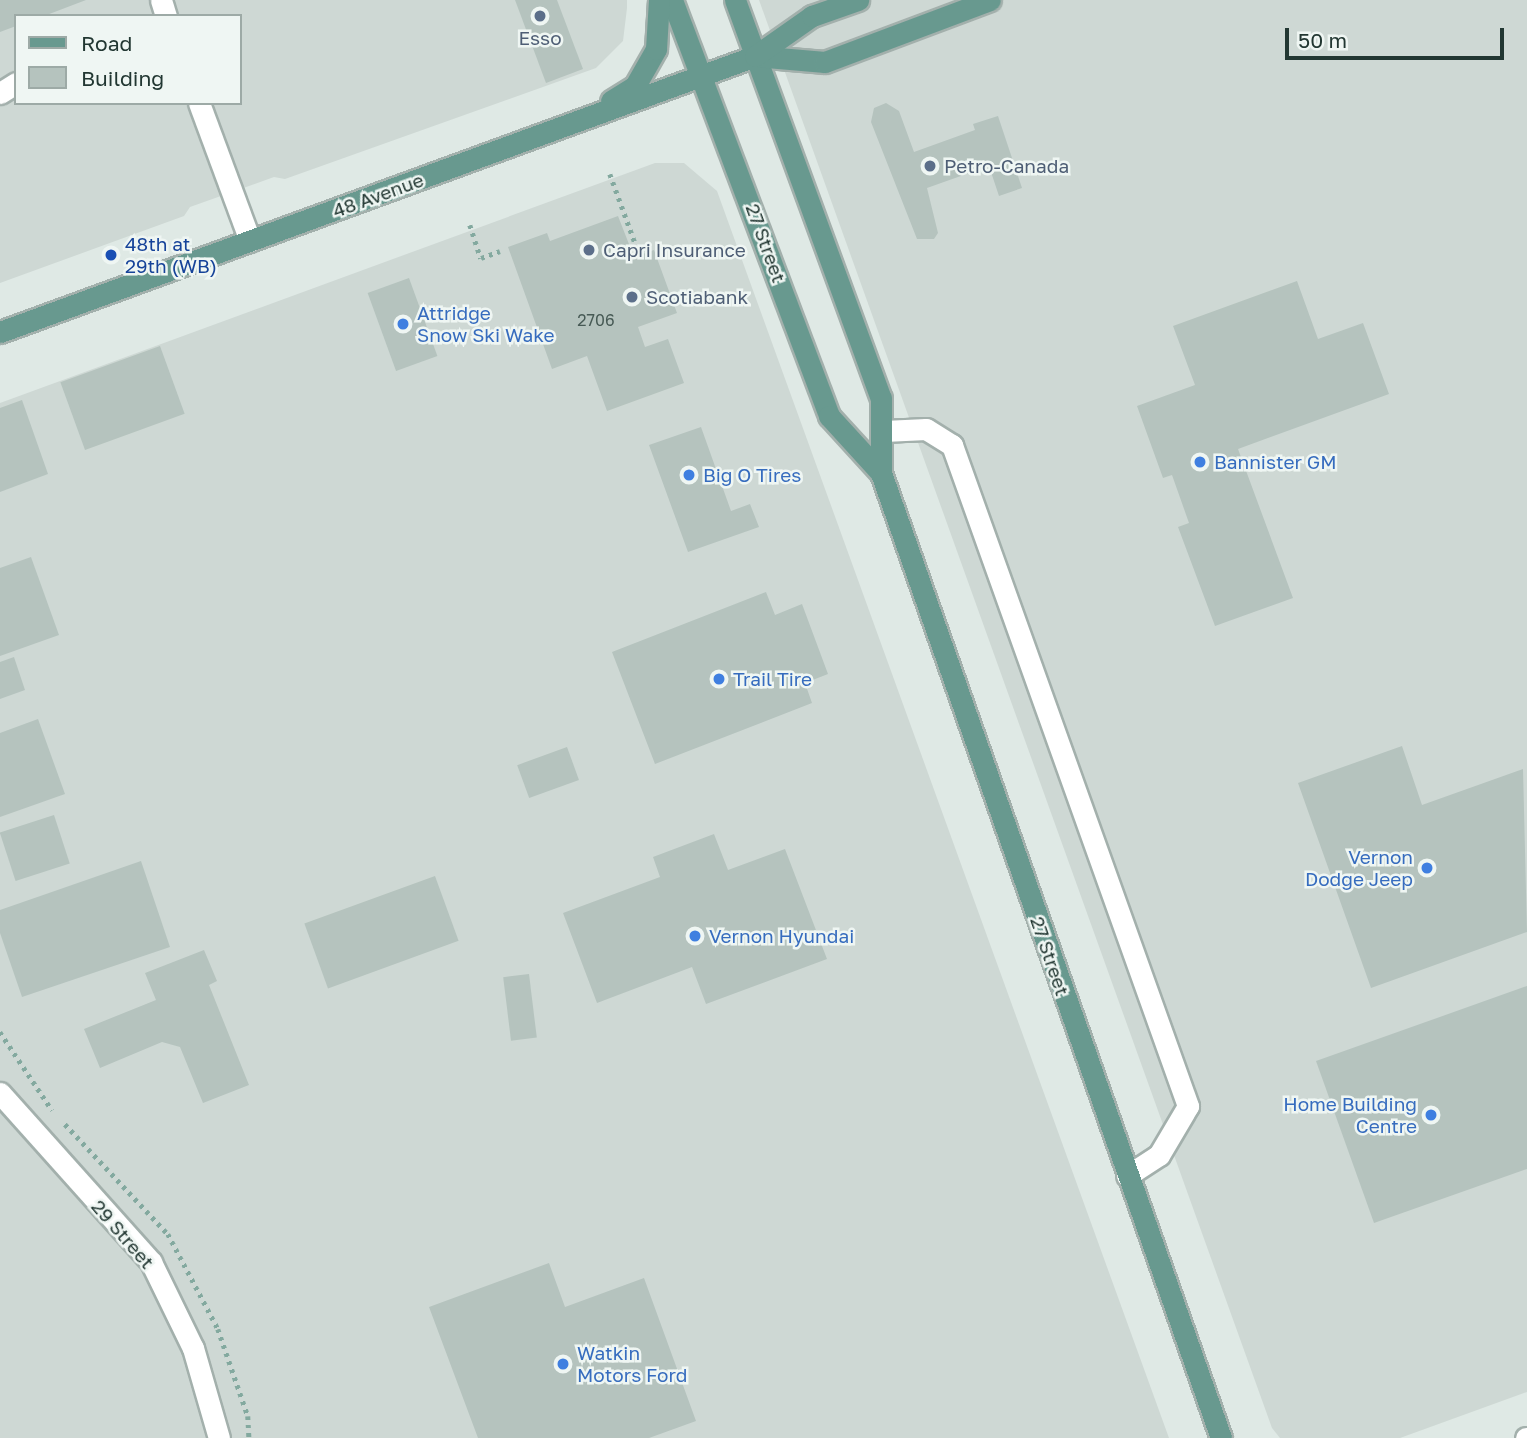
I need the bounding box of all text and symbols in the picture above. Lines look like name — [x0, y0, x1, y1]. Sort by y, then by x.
marker: Esso — [532, 8, 548, 24]
legend — [14, 14, 242, 105]
scale bar — [1289, 14, 1508, 58]
place label: Esso — [518, 27, 562, 49]
text: 50 m — [1298, 27, 1347, 53]
text: Road — [81, 30, 132, 56]
text: Building — [81, 65, 164, 91]
place label: Petro-Canada — [944, 155, 1069, 177]
marker: Petro-Canada — [922, 158, 938, 174]
street label: 48 Avenue — [329, 168, 427, 222]
street label: 27 Street — [741, 201, 791, 285]
place label: 48th at 29th (WB) — [125, 233, 217, 277]
place label: Capri Insurance — [603, 239, 746, 261]
marker: Capri Insurance — [581, 242, 597, 258]
marker: 48th at 29th (WB) — [103, 247, 119, 263]
place label: Scotiabank — [646, 286, 748, 308]
marker: Scotiabank — [624, 289, 640, 305]
place label: Attridge Snow Ski Wake — [417, 302, 555, 346]
house number: 2706 — [577, 310, 615, 330]
marker: Attridge Snow Ski Wake — [395, 316, 411, 332]
place label: Bannister GM — [1214, 451, 1337, 473]
marker: Bannister GM — [1192, 454, 1208, 470]
place label: Big O Tires — [703, 464, 801, 486]
marker: Big O Tires — [681, 467, 697, 483]
place label: Trail Tire — [733, 668, 812, 690]
marker: Trail Tire — [711, 671, 727, 687]
place label: Vernon Dodge Jeep — [1305, 846, 1413, 890]
marker: Vernon Dodge Jeep — [1419, 860, 1435, 876]
street label: 27 Street — [1026, 913, 1074, 999]
place label: Vernon Hyundai — [709, 925, 854, 947]
marker: Vernon Hyundai — [687, 928, 703, 944]
place label: Home Building Centre — [1283, 1093, 1417, 1137]
marker: Home Building Centre — [1423, 1107, 1439, 1123]
street label: 29 Street — [87, 1195, 159, 1273]
place label: Watkin Motors Ford — [577, 1342, 687, 1386]
marker: Watkin Motors Ford — [555, 1356, 571, 1372]

